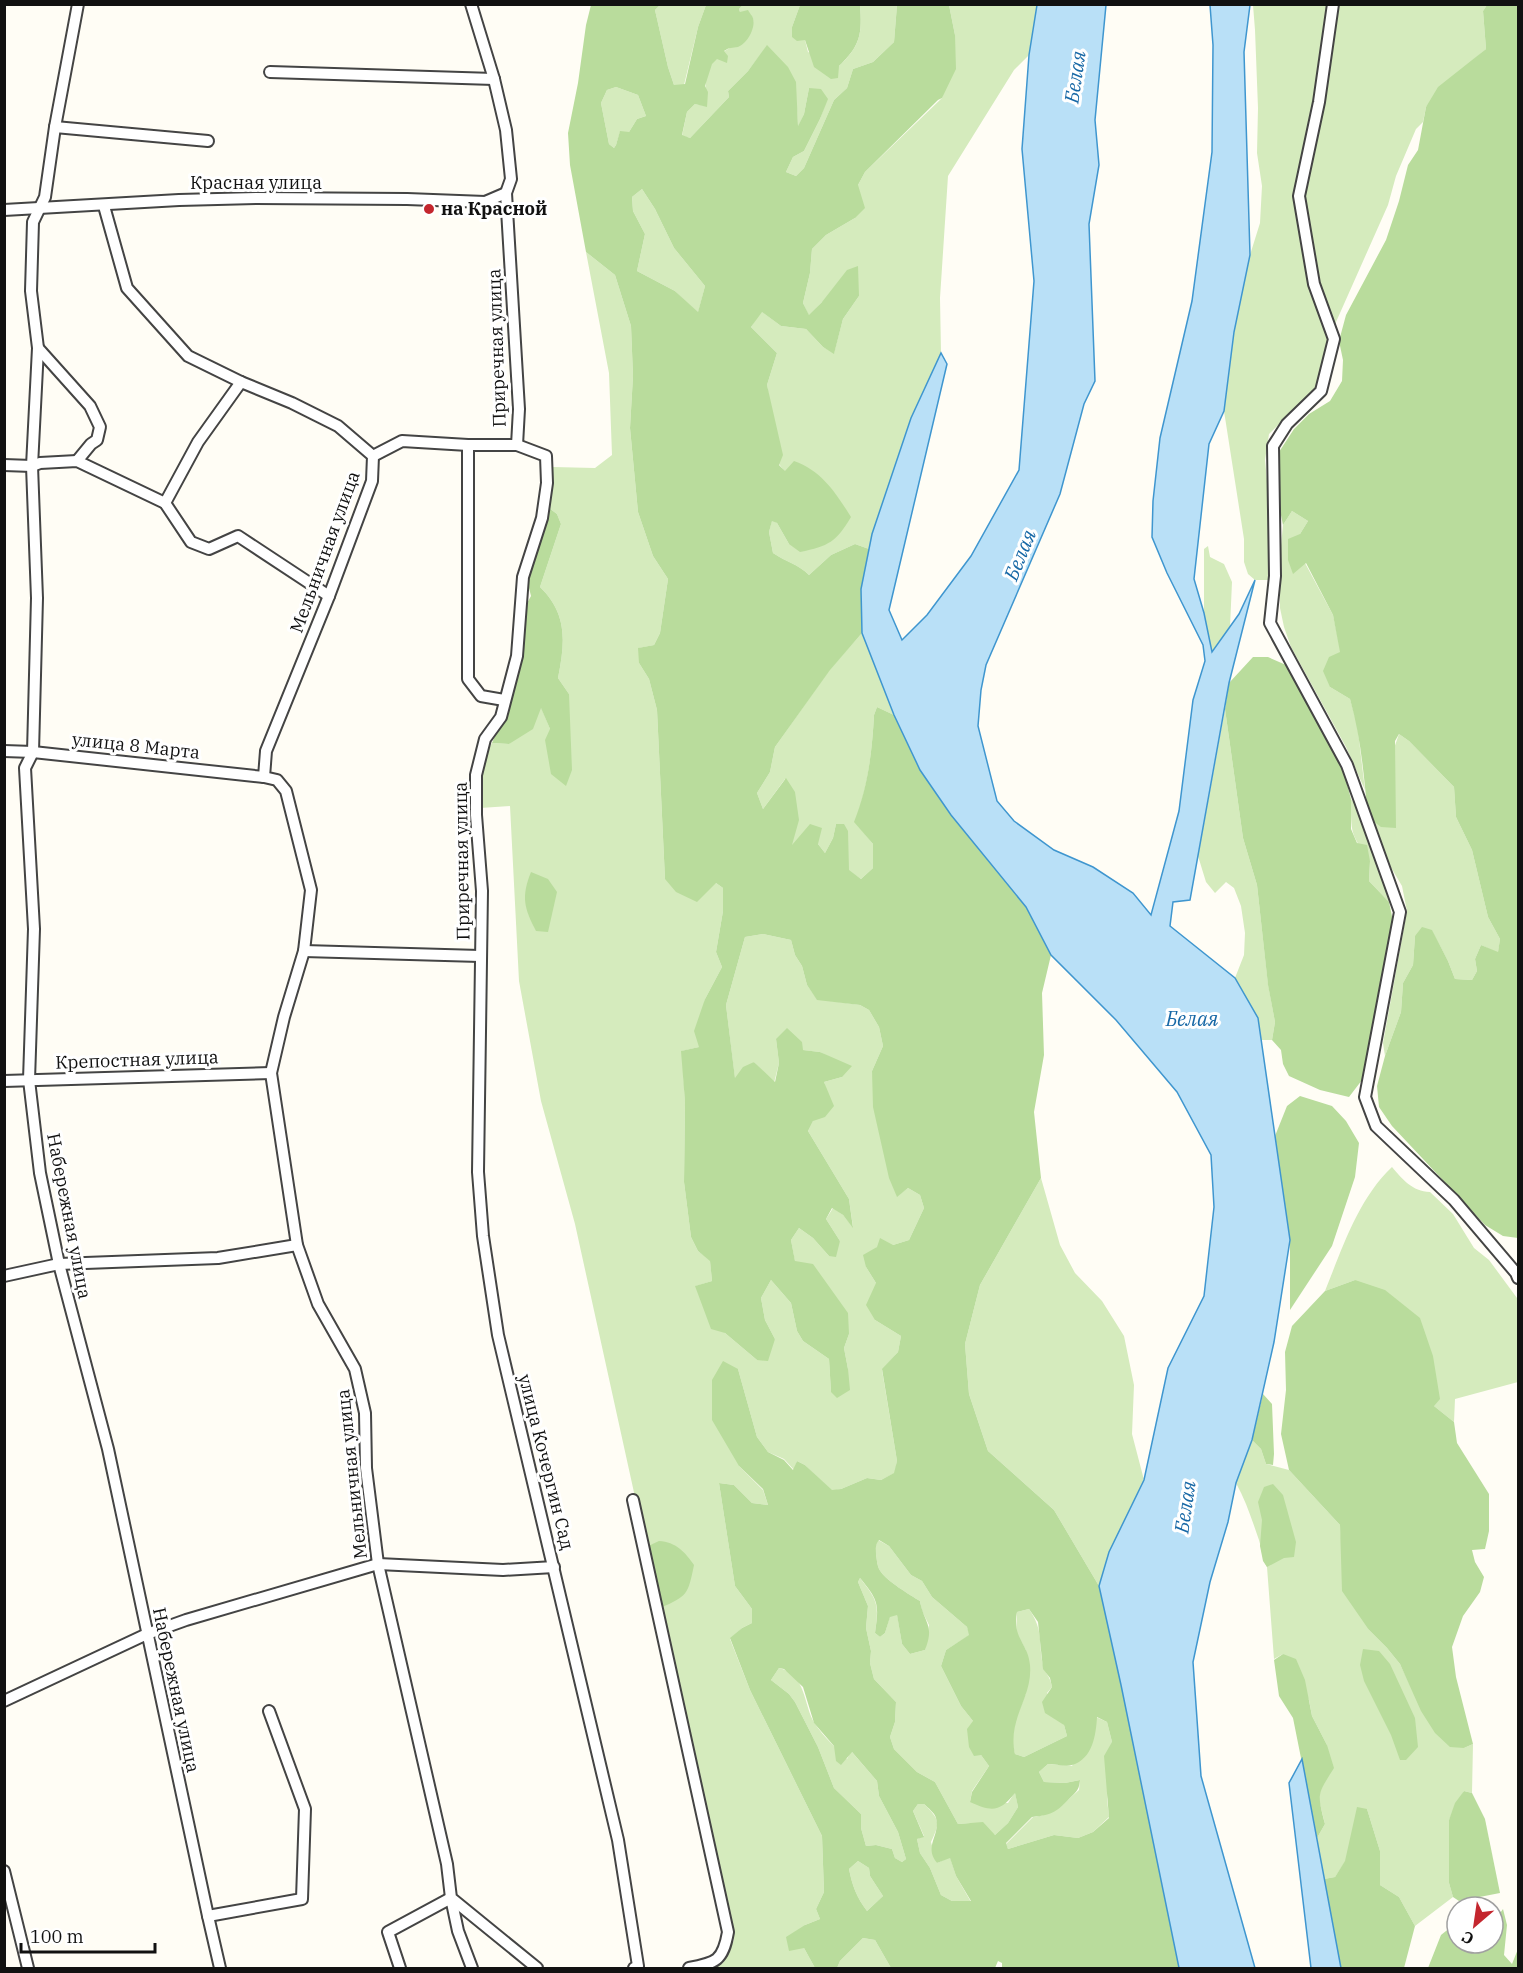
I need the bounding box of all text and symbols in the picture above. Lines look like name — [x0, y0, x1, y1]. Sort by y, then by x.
water label: Белая — [1057, 48, 1092, 106]
street label: Красная улица — [190, 171, 322, 194]
place label: на Красной — [441, 197, 547, 220]
marker: на Красной — [422, 202, 436, 216]
street label: Приречная улица — [482, 268, 511, 428]
street label: Мельничная улица — [285, 468, 365, 636]
water label: Белая — [997, 525, 1042, 585]
street label: улица 8 Марта — [71, 727, 201, 764]
street label: Приречная улица — [449, 781, 474, 941]
water label: Белая — [1165, 1005, 1219, 1032]
street label: Крепостная улица — [55, 1045, 219, 1074]
street label: Набережная улица — [42, 1131, 97, 1301]
street label: улица Кочергин Сад — [514, 1372, 579, 1552]
street label: Мельничная улица — [331, 1388, 372, 1560]
water label: Белая — [1167, 1478, 1202, 1536]
street label: Набережная улица — [148, 1605, 205, 1775]
north arrow — [1445, 1895, 1505, 1955]
scale bar — [21, 1916, 154, 1954]
text: 100 m — [30, 1925, 84, 1948]
text: С — [1458, 1927, 1477, 1949]

